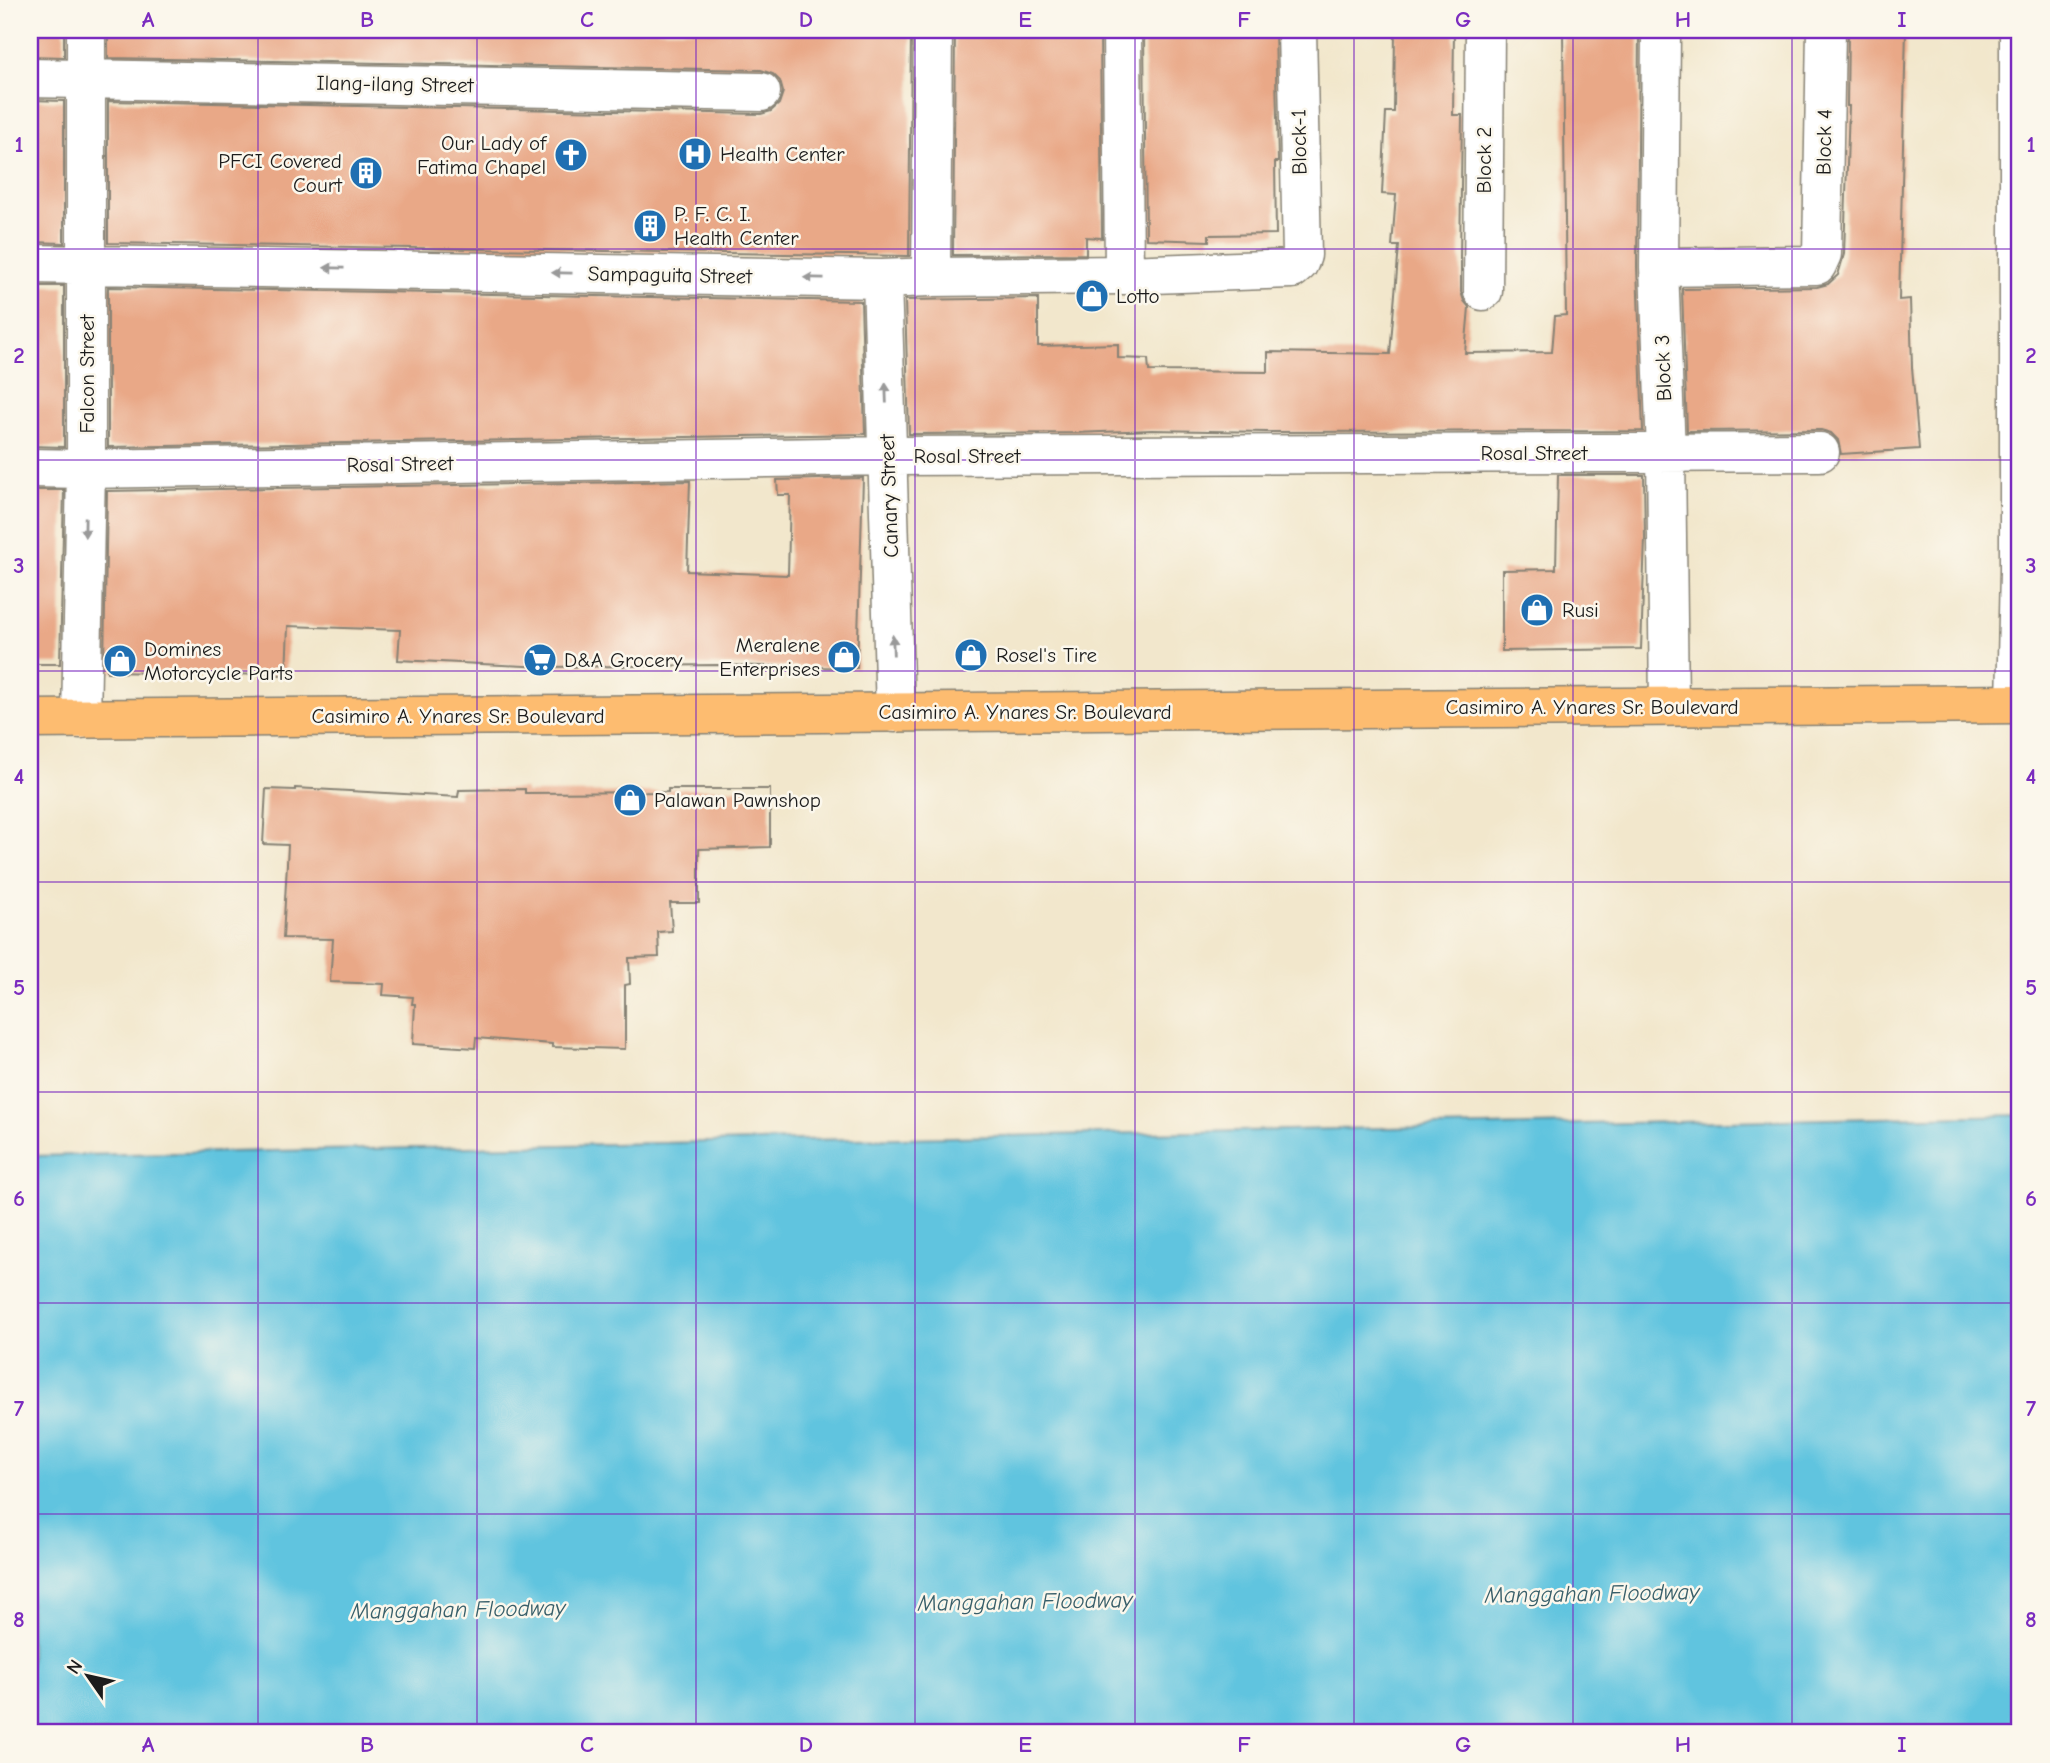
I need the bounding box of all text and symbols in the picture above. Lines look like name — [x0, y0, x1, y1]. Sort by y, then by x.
text: A — [142, 6, 155, 33]
text: B — [360, 6, 374, 33]
text: C — [580, 6, 594, 33]
text: D — [799, 6, 813, 33]
text: E — [1018, 6, 1032, 33]
text: F — [1237, 6, 1251, 33]
text: G — [1455, 6, 1471, 33]
text: H — [1675, 6, 1691, 33]
text: I — [1897, 6, 1907, 33]
street label: Ilang-ilang Street — [316, 71, 475, 97]
street label: Block-1 — [1286, 109, 1312, 175]
street label: Block 4 — [1811, 109, 1837, 175]
street label: Block 2 — [1472, 126, 1496, 194]
text: 1 — [14, 131, 24, 158]
place label: Our Lady of Fatima Chapel — [417, 131, 547, 179]
text: 1 — [2026, 131, 2036, 158]
hospital icon: Health Center — [676, 135, 714, 173]
church icon: Our Lady of Fatima Chapel — [552, 136, 590, 174]
place label: Health Center — [720, 142, 845, 166]
place label: PFCI Covered Court — [218, 149, 343, 197]
building icon: PFCI Covered Court — [347, 154, 385, 192]
place label: P. F. C. I. Health Center — [674, 202, 799, 250]
building icon: P. F. C. I. Health Center — [631, 207, 669, 245]
one-way arrow — [323, 262, 345, 274]
street label: Sampaguita Street — [588, 262, 753, 288]
one-way arrow — [550, 267, 572, 278]
one-way arrow — [802, 272, 824, 284]
shop icon: Lotto — [1073, 277, 1111, 315]
place label: Lotto — [1116, 284, 1160, 308]
street label: Falcon Street — [75, 314, 99, 433]
street label: Block 3 — [1650, 334, 1676, 402]
text: 2 — [13, 342, 25, 369]
text: 2 — [2025, 342, 2037, 369]
one-way arrow — [880, 382, 891, 404]
street label: Canary Street — [875, 433, 903, 558]
street label: Rosal Street — [1481, 441, 1588, 465]
street label: Rosal Street — [914, 444, 1021, 468]
street label: Rosal Street — [346, 451, 455, 477]
one-way arrow — [79, 517, 91, 539]
text: 3 — [13, 552, 25, 579]
text: 3 — [2025, 552, 2037, 579]
shop icon: Rusi — [1518, 591, 1556, 629]
place label: Rusi — [1562, 598, 1599, 622]
place label: Meralene Enterprises — [719, 633, 820, 681]
one-way arrow — [887, 634, 899, 656]
shop icon: Rosel's Tire — [952, 636, 990, 674]
place label: Domines Motorcycle Parts — [144, 637, 293, 685]
shop icon: Meralene Enterprises — [825, 638, 863, 676]
supermarket icon: D&A Grocery — [521, 641, 559, 679]
shop icon: Domines Motorcycle Parts — [101, 642, 139, 680]
place label: Rosel's Tire — [996, 643, 1097, 667]
place label: D&A Grocery — [564, 648, 683, 672]
street label: Casimiro A. Ynares Sr. Boulevard — [1445, 695, 1739, 719]
street label: Casimiro A. Ynares Sr. Boulevard — [878, 700, 1172, 724]
street label: Casimiro A. Ynares Sr. Boulevard — [311, 704, 605, 728]
text: 4 — [14, 763, 25, 790]
text: 4 — [2026, 763, 2037, 790]
shop icon: Palawan Pawnshop — [611, 781, 649, 819]
place label: Palawan Pawnshop — [654, 788, 821, 812]
text: 5 — [13, 974, 25, 1001]
text: 5 — [2025, 974, 2037, 1001]
text: 6 — [13, 1185, 25, 1212]
text: 6 — [2025, 1185, 2037, 1212]
text: 7 — [14, 1395, 25, 1422]
text: 7 — [2026, 1395, 2037, 1422]
water label: Manggahan Floodway — [1483, 1578, 1701, 1609]
water label: Manggahan Floodway — [916, 1586, 1134, 1617]
water label: Manggahan Floodway — [349, 1594, 567, 1625]
text: 8 — [13, 1606, 25, 1633]
text: 8 — [2025, 1606, 2037, 1633]
north arrow — [52, 1640, 122, 1710]
text: N — [62, 1656, 87, 1678]
text: A — [142, 1731, 155, 1758]
text: B — [360, 1731, 374, 1758]
text: C — [580, 1731, 594, 1758]
text: D — [799, 1731, 813, 1758]
text: E — [1018, 1731, 1032, 1758]
text: F — [1237, 1731, 1251, 1758]
text: G — [1455, 1731, 1471, 1758]
text: H — [1675, 1731, 1691, 1758]
text: I — [1897, 1731, 1907, 1758]

